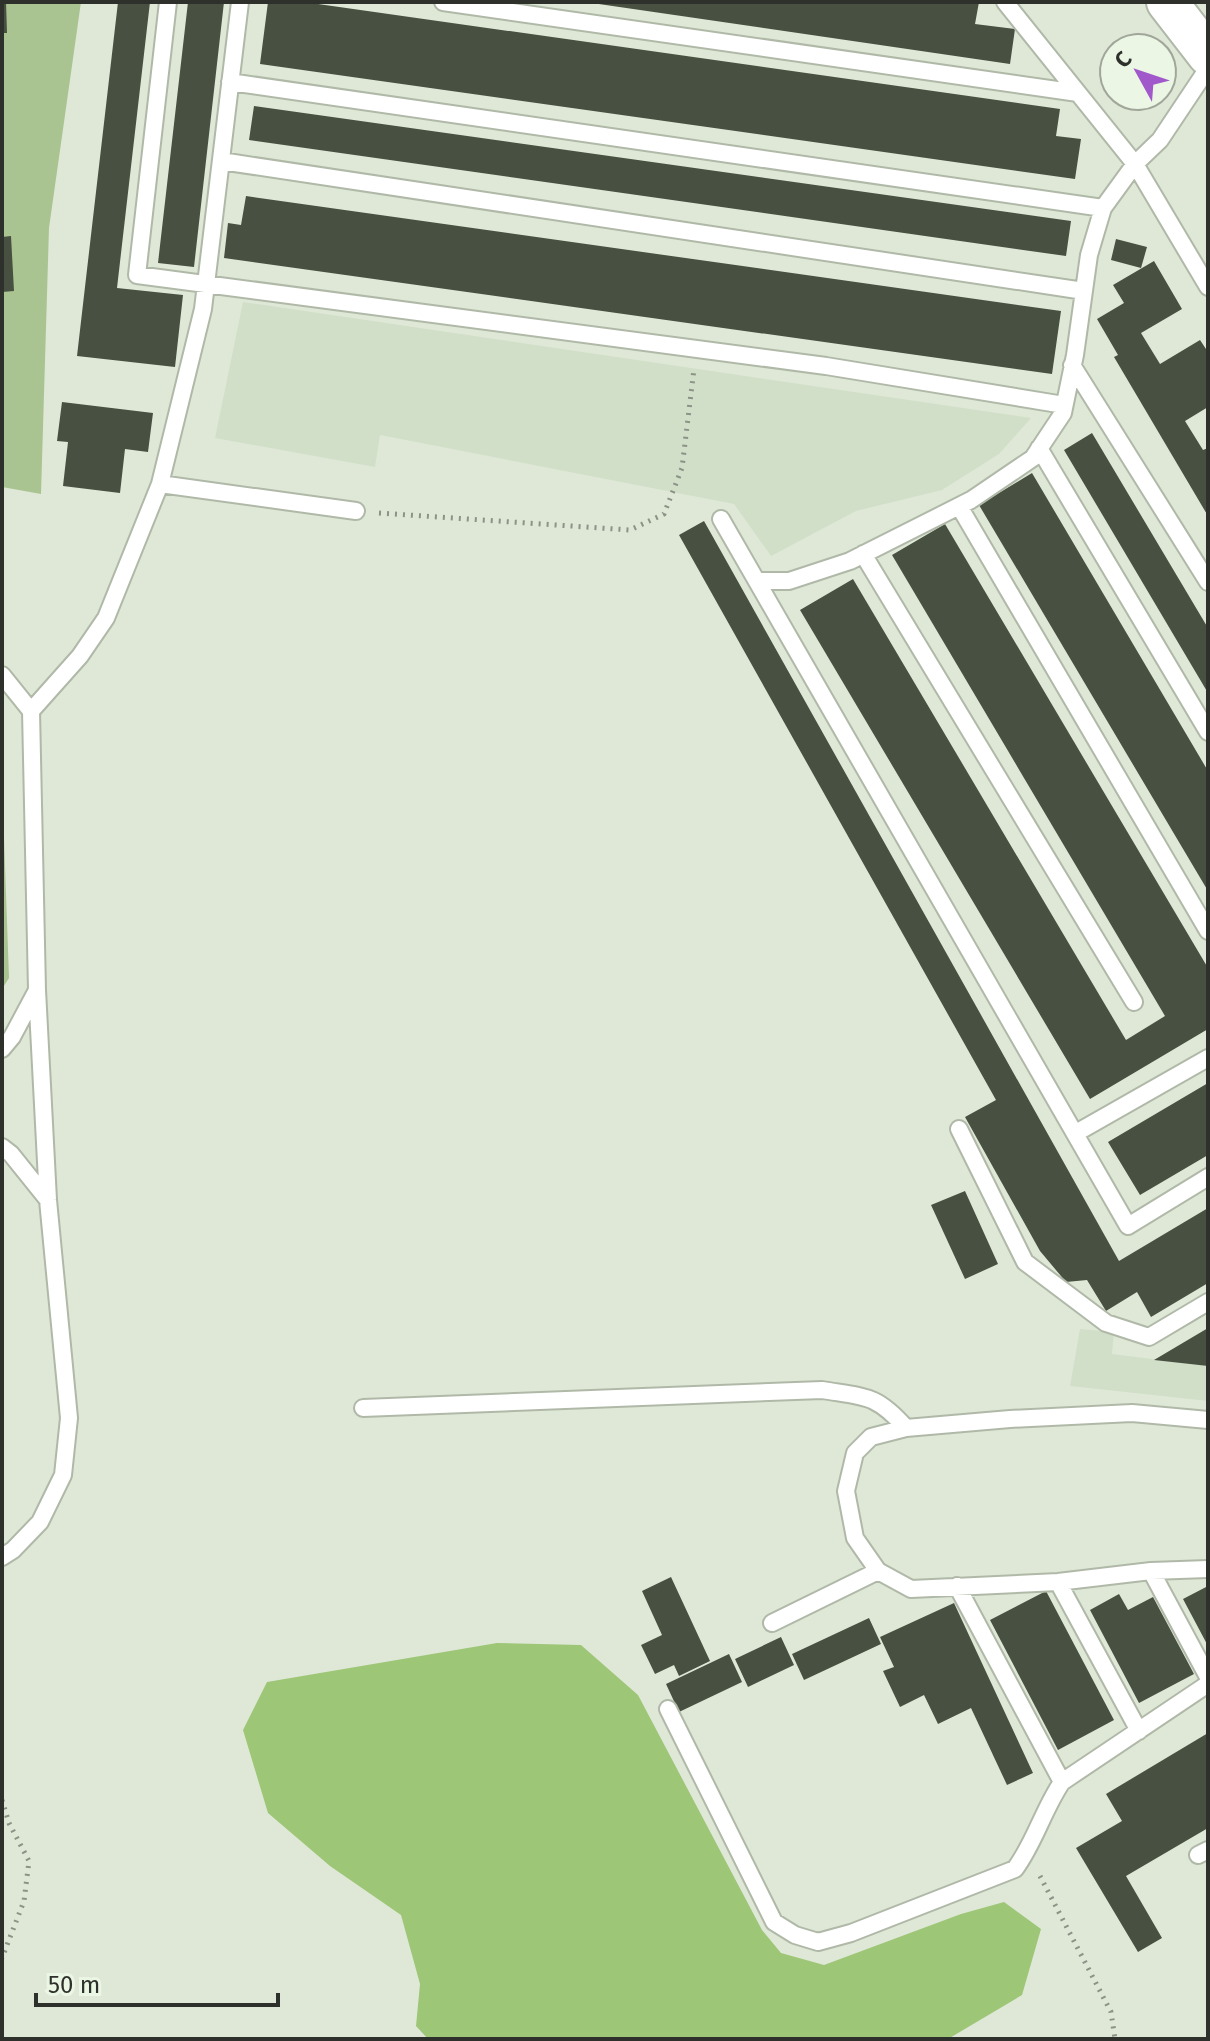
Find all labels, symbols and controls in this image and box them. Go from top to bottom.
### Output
north arrow [1098,32,1178,112]
text: С [1109,46,1138,73]
scale bar [36,1957,278,2007]
text: 50 m [48,1971,100,1999]

